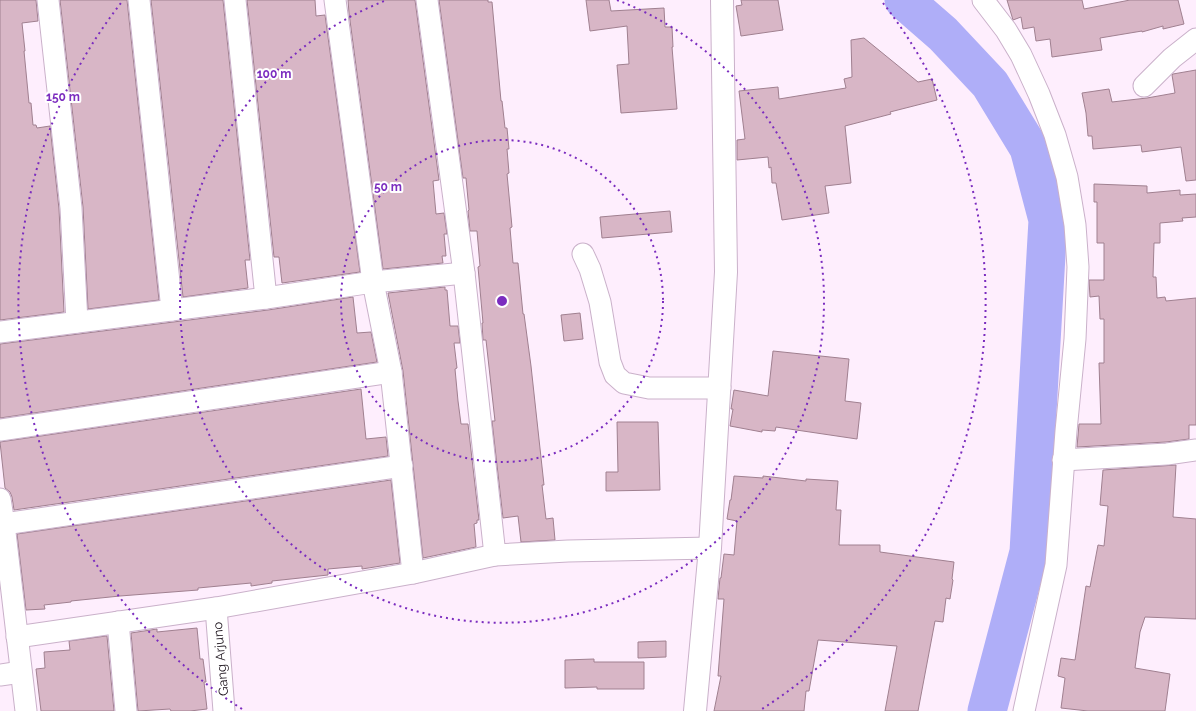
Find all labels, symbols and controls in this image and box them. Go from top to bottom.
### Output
text: 100 m [257,67,291,81]
text: 150 m [46,90,80,104]
text: 50 m [374,180,402,194]
centre of rings [495,294,509,308]
street label: Gang Arjuno [210,621,231,697]

